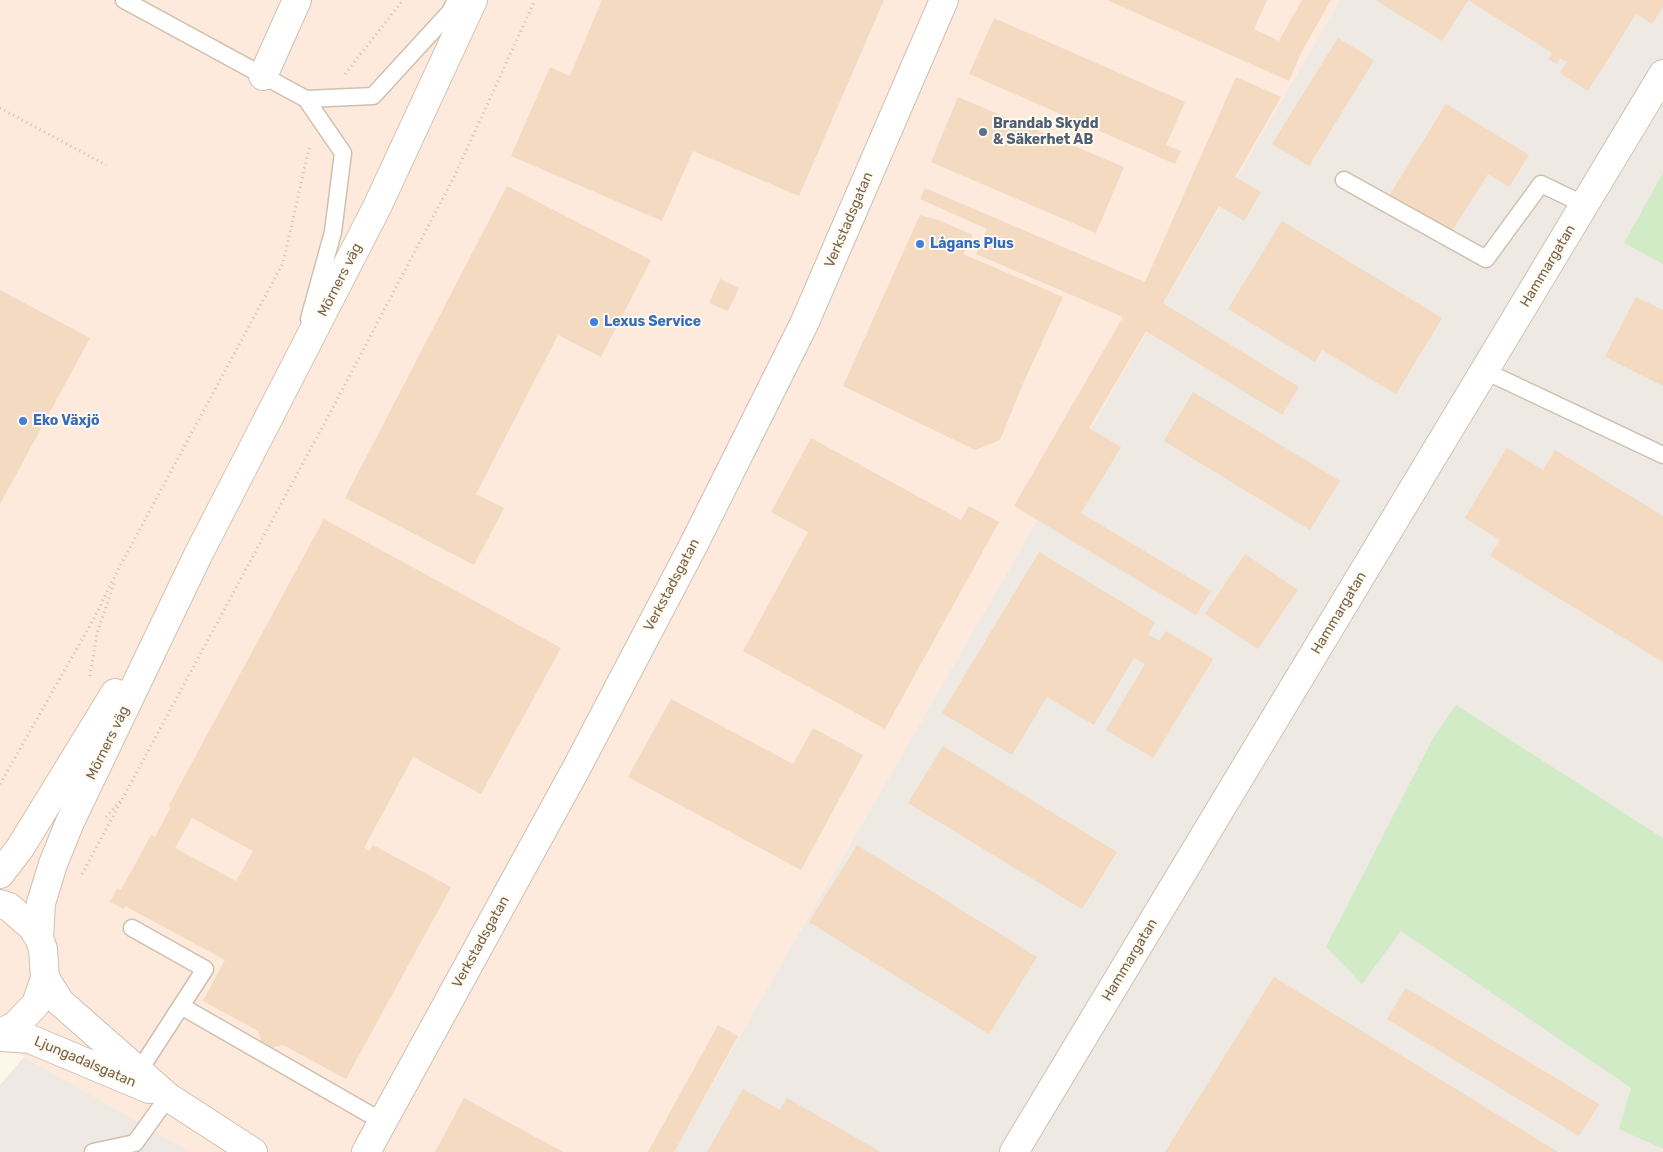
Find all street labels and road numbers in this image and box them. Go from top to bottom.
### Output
street label: Verkstadsgatan [821,170,877,270]
street label: Hammargatan [1517,222,1579,310]
street label: Mörners väg [314,240,366,320]
street label: Verkstadsgatan [641,536,703,634]
street label: Hammargatan [1308,569,1370,657]
street label: Mörners väg [83,703,133,783]
street label: Verkstadsgatan [449,893,513,991]
street label: Hammargatan [1099,916,1161,1004]
street label: Ljungadalsgatan [32,1033,138,1091]

